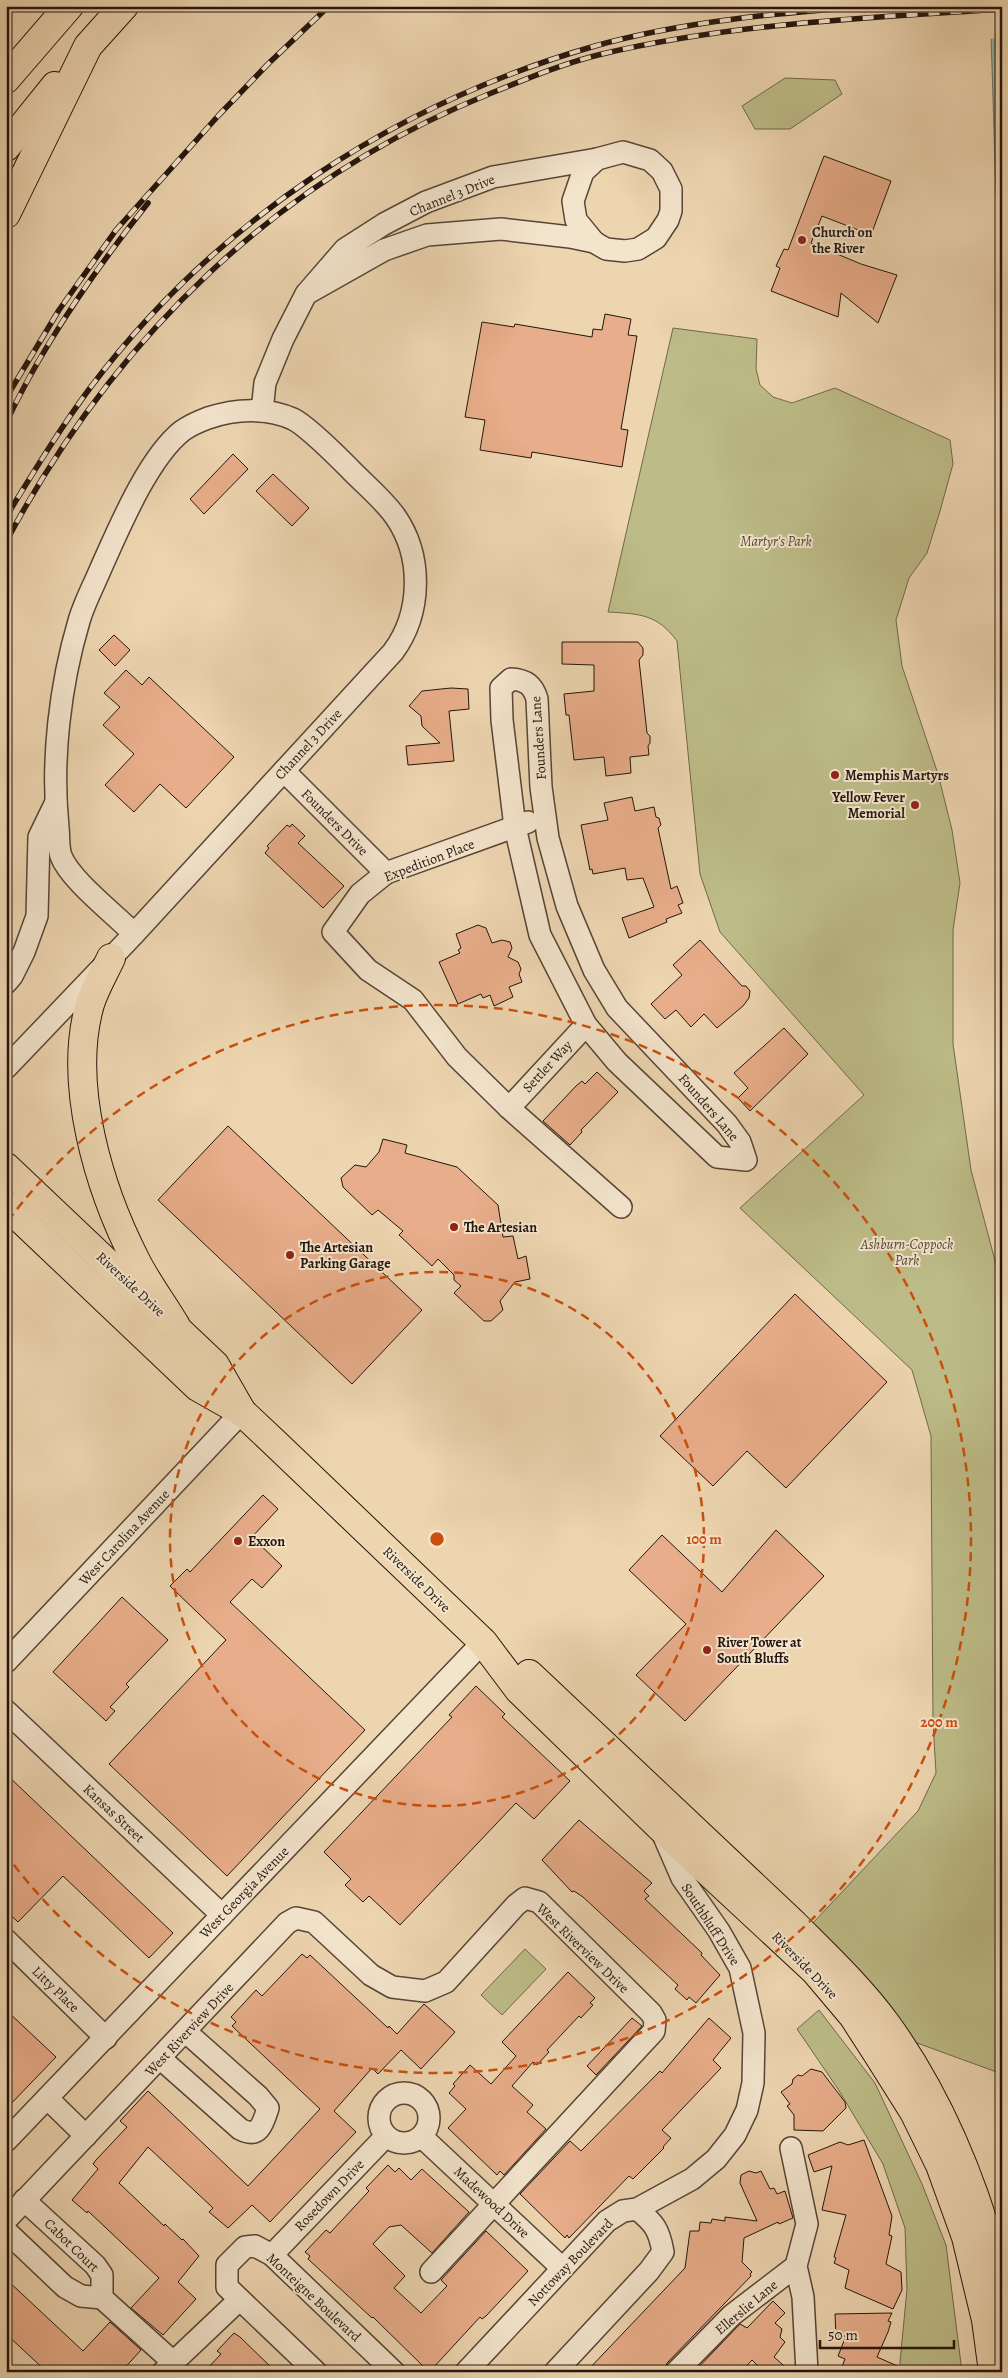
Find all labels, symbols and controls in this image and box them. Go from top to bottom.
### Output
street label: Channel 3 Drive [407,170,498,221]
place label: Church on the River [812,223,873,258]
marker: Church on the River [796,234,808,246]
park label: Martyr's Park [740,532,812,551]
street label: Founders Lane [526,695,551,780]
street label: Channel 3 Drive [271,705,346,784]
place label: Memphis Martyrs [845,766,949,785]
marker: Memphis Martyrs [829,769,841,781]
street label: Founders Drive [297,785,372,860]
place label: Yellow Fever Memorial [831,788,905,823]
marker: Yellow Fever Memorial [909,799,921,811]
street label: Expedition Place [381,834,477,886]
street label: Settler Way [518,1036,577,1097]
street label: Founders Lane [674,1069,743,1145]
place label: The Artesian [464,1218,537,1237]
marker: The Artesian [448,1221,460,1233]
park label: Ashburn-Coppock Park [860,1235,953,1270]
place label: The Artesian Parking Garage [300,1238,391,1273]
street label: Riverside Drive [92,1248,169,1321]
marker: The Artesian Parking Garage [284,1249,296,1261]
street label: West Carolina Avenue [74,1485,174,1590]
text: 100 m [686,1529,722,1549]
centre of rings [428,1530,446,1548]
place label: Exxon [248,1532,285,1551]
marker: Exxon [232,1535,244,1547]
street label: Riverside Drive [379,1542,455,1617]
place label: River Tower at South Bluffs [717,1633,802,1668]
marker: River Tower at South Bluffs [701,1644,713,1656]
text: 200 m [920,1712,958,1732]
street label: Kansas Street [79,1780,149,1847]
street label: West Georgia Avenue [195,1842,293,1943]
street label: Southbluff Drive [677,1879,744,1969]
street label: West Riverview Drive [531,1898,633,1998]
street label: Riverside Drive [767,1927,842,2003]
street label: Litty Place [28,1962,83,2017]
street label: West Riverview Drive [140,1978,238,2081]
street label: Rosedown Drive [290,2155,369,2235]
street label: Madewood Drive [450,2162,534,2243]
street label: Cabot Court [40,2214,104,2277]
street label: Nottoway Boulevard [523,2214,618,2310]
street label: Monteigne Boulevard [262,2249,365,2346]
street label: Ellerslie Lane [711,2276,782,2339]
scale bar [820,2318,954,2350]
text: 50 m [828,2325,858,2345]

